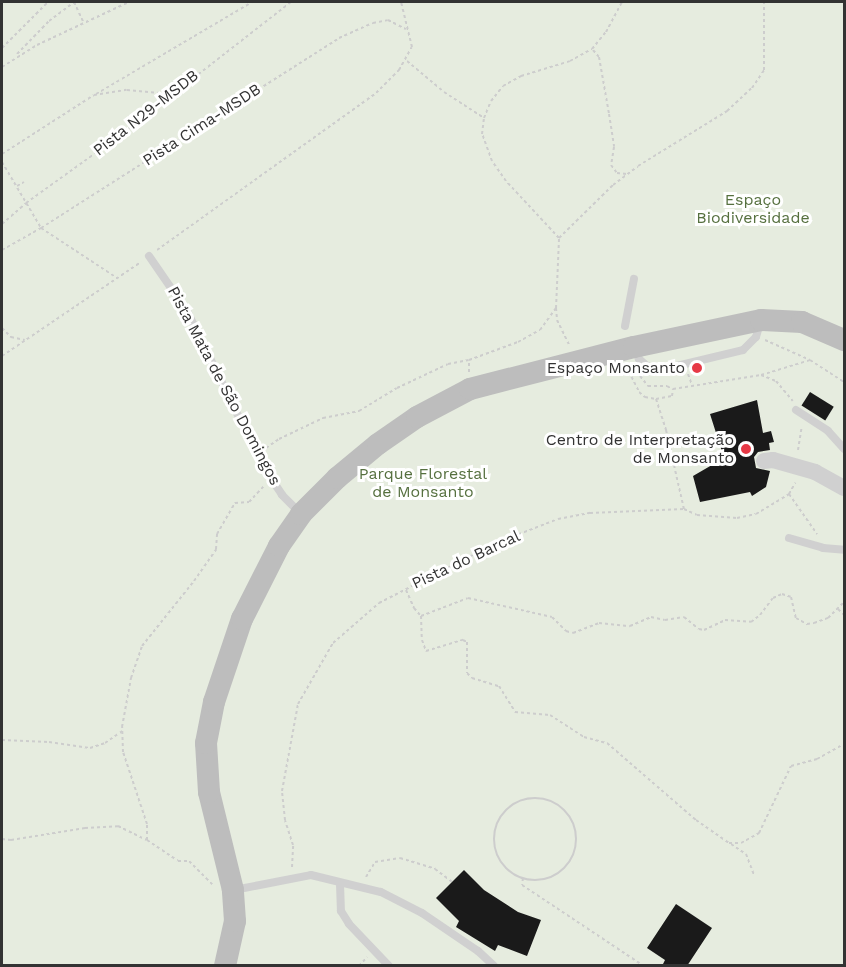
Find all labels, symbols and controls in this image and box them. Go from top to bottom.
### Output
street label: Pista N29-MSDB [89,66,203,160]
street label: Pista Cima-MSDB [139,80,265,170]
park label: Espaço Biodiversidade [696,190,810,228]
street label: Pista Mata de São Domingos [163,283,285,489]
place label: Espaço Monsanto [547,358,685,378]
marker: Espaço Monsanto [690,361,704,375]
place label: Centro de Interpretação de Monsanto [546,430,734,468]
marker: Centro de Interpretação de Monsanto [739,442,753,456]
park label: Parque Florestal de Monsanto [359,464,487,502]
street label: Pista do Barcal [409,526,523,594]

